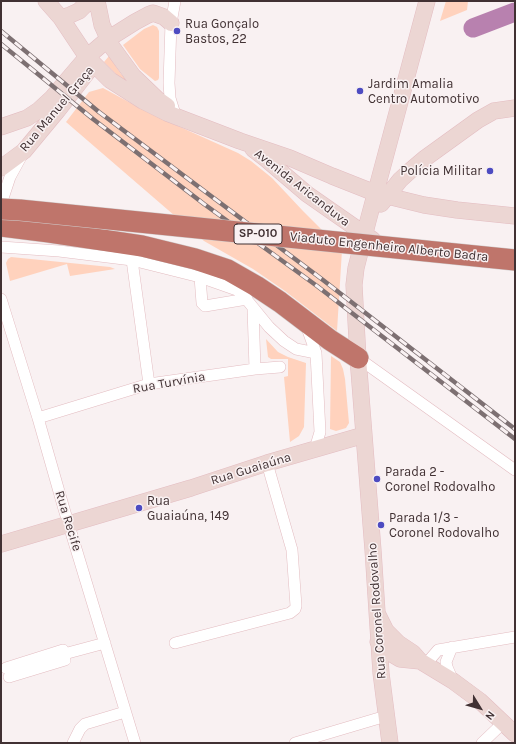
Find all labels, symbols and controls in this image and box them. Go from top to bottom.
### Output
place label: Rua Gonçalo Bastos, 22 [185,16,259,47]
marker: Rua Gonçalo Bastos, 22 [172,26,182,36]
street label: Rua Manuel Graça [16,63,98,155]
place label: Jardim Amalia Centro Automotivo [368,76,479,107]
marker: Jardim Amalia Centro Automotivo [355,86,365,96]
street label: Avenida Aricanduva [251,146,353,230]
place label: Polícia Militar [400,163,482,179]
marker: Polícia Militar [485,166,495,176]
road number: SP-010 [234,224,282,244]
street label: Viaduto Engenheiro Alberto Badra [289,229,489,265]
street label: Rua Turvínia [131,369,207,397]
street label: Rua Guaiaúna [209,449,293,489]
place label: Parada 2 - Coronel Rodovalho [385,464,495,495]
marker: Parada 2 - Coronel Rodovalho [372,474,382,484]
street label: Rua Recife [51,489,85,553]
place label: Rua Guaiaúna, 149 [147,493,229,524]
marker: Rua Guaiaúna, 149 [134,503,144,513]
place label: Parada 1/3 - Coronel Rodovalho [389,510,499,541]
marker: Parada 1/3 - Coronel Rodovalho [376,520,386,530]
street label: Rua Coronel Rodovalho [364,542,390,680]
north arrow [460,688,500,728]
text: N [482,708,498,723]

